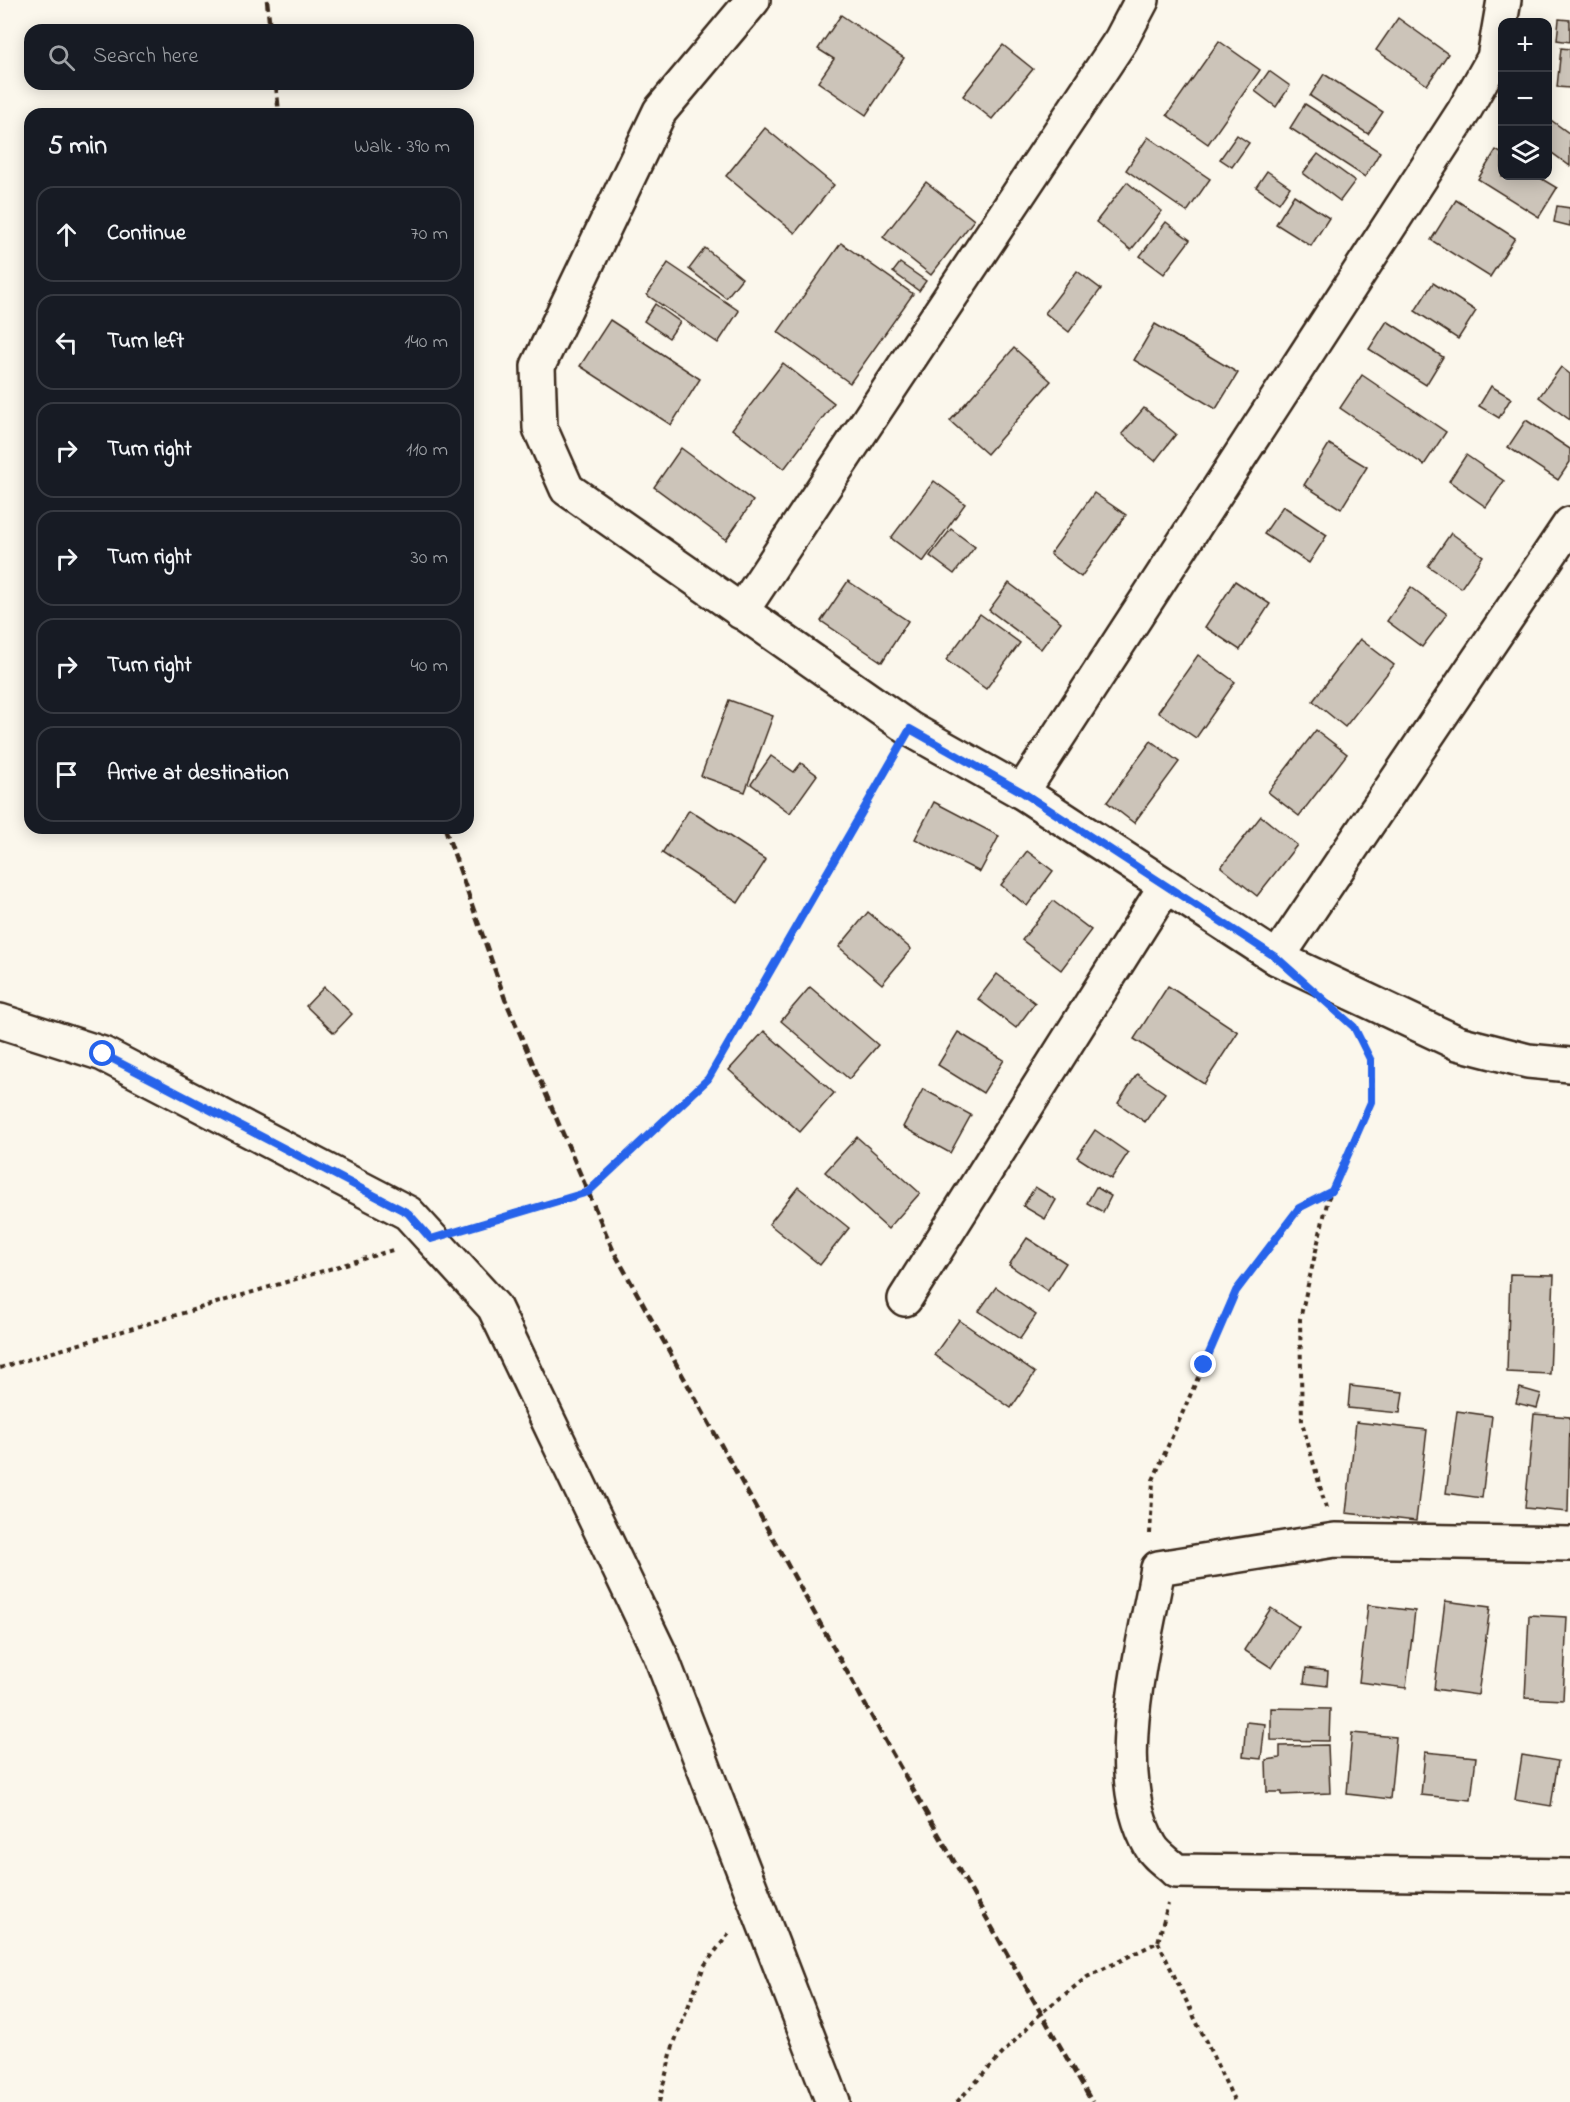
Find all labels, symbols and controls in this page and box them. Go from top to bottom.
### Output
map controls [1498,18,1552,180]
button: + [1498,18,1552,72]
search box [24,24,474,90]
icon: search [45,41,78,74]
text: Search here [93,41,198,73]
button: − [1498,72,1552,126]
button: layers [1498,126,1552,180]
text: 5 min [48,128,107,166]
text: Walk · 390 m [354,133,450,162]
icon: ahead [50,218,83,251]
text: Continue [107,218,186,250]
text: 70 m [411,220,448,249]
icon: left [50,326,83,359]
text: Turn left [107,326,184,358]
text: 140 m [404,328,448,357]
icon: right [50,434,83,467]
text: Turn right [107,434,192,466]
text: 110 m [406,436,448,465]
icon: right [50,542,83,575]
text: Turn right [107,542,192,574]
text: 30 m [411,544,448,573]
icon: right [50,650,83,683]
text: Turn right [107,650,192,682]
text: 40 m [411,652,448,681]
icon: arrive [50,758,83,791]
text: Arrive at destination [107,758,289,790]
route start [89,1040,115,1066]
route end [1190,1351,1216,1377]

